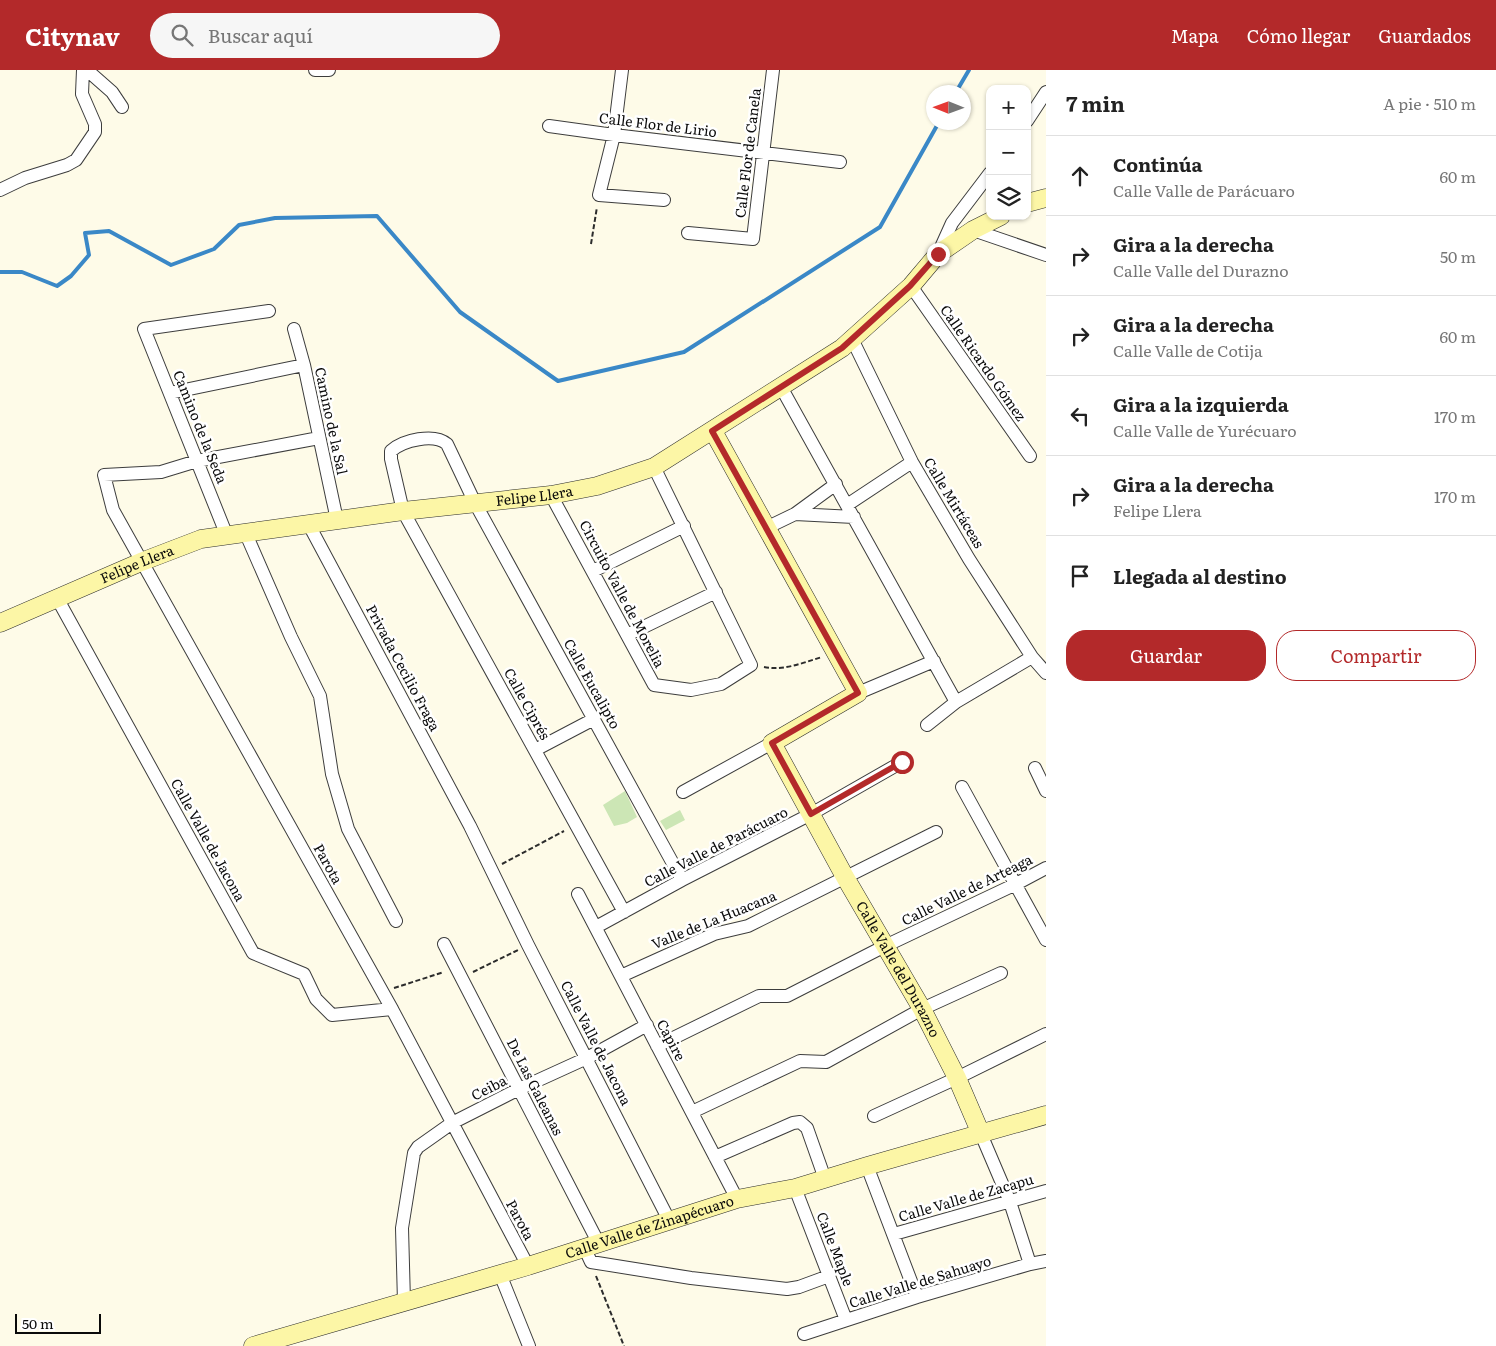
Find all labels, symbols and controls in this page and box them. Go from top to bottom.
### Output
search box [150,13,500,58]
text: Citynav [25,18,120,53]
icon: search [168,21,196,49]
text: Buscar aquí [208,21,313,49]
text: Mapa [1171,22,1219,49]
text: Cómo llegar [1247,22,1350,49]
text: Guardados [1378,22,1471,49]
north arrow [926,85,971,130]
map controls [986,85,1031,220]
button: + [986,85,1031,130]
street label: Calle Flor de Canela [729,86,765,219]
text: 7 min [1066,87,1125,118]
text: A pie · 510 m [1383,91,1476,115]
street label: Calle Flor de Lirio [598,107,718,141]
button: − [986,130,1031,175]
text: Continúa [1113,150,1203,178]
icon: ahead [1066,162,1094,190]
text: 60 m [1439,164,1476,188]
button: layers [986,175,1031,220]
text: Calle Valle de Parácuaro [1113,178,1295,202]
text: Gira a la derecha [1113,230,1274,258]
icon: right [1066,242,1094,270]
route end [927,243,950,266]
text: 50 m [1440,244,1476,268]
text: Calle Valle del Durazno [1113,258,1289,282]
street label: Calle Ricardo Gómez [936,300,1032,425]
text: Gira a la derecha [1113,310,1274,338]
icon: right [1066,322,1094,350]
text: 60 m [1439,324,1476,348]
text: Calle Valle de Cotija [1113,338,1263,362]
street label: Camino de la Sal [311,365,353,477]
street label: Camino de la Seda [169,367,233,487]
text: Gira a la izquierda [1113,390,1289,418]
icon: left [1066,402,1094,430]
text: 170 m [1434,404,1476,428]
text: Calle Valle de Yurécuaro [1113,418,1297,442]
street label: Calle Mirtáceas [920,453,990,552]
text: Gira a la derecha [1113,470,1274,498]
street label: Felipe Llera [495,480,575,510]
icon: right [1066,482,1094,510]
text: 170 m [1434,484,1476,508]
text: Felipe Llera [1113,498,1202,522]
street label: Circuito Valle de Morelia [575,516,671,671]
street label: Felipe Llera [97,539,177,588]
icon: arrive [1066,562,1094,590]
text: Llegada al destino [1113,562,1287,590]
street label: Privada Cecilio Fraga [362,601,446,735]
button: Guardar [1066,630,1266,681]
button: Compartir [1276,630,1476,681]
street label: Calle Eucalipto [560,635,626,732]
street label: Calle Ciprés [500,664,556,743]
route start [891,751,914,774]
street label: Calle Valle de Jacona [167,774,251,905]
street label: Calle Valle de Parácuaro [640,801,791,891]
street label: Parota [310,840,348,888]
street label: Calle Valle de Arteaga [898,848,1036,930]
street label: Valle de La Huacana [648,885,779,953]
street label: Calle Valle del Durazno [852,897,946,1040]
street label: Calle Valle de Jacona [557,977,637,1109]
street label: Capire [653,1015,691,1064]
street label: De Las Galeanas [503,1035,569,1139]
street label: Ceiba [467,1069,510,1105]
street label: Calle Valle de Zacapu [896,1168,1036,1226]
street label: Calle Valle de Zinapécuaro [562,1190,736,1262]
street label: Parota [502,1196,540,1244]
street label: Calle Maple [813,1209,859,1289]
street label: Calle Valle de Sahuayo [846,1250,993,1312]
scale bar [15,1311,101,1334]
text: 50 m [22,1313,54,1333]

